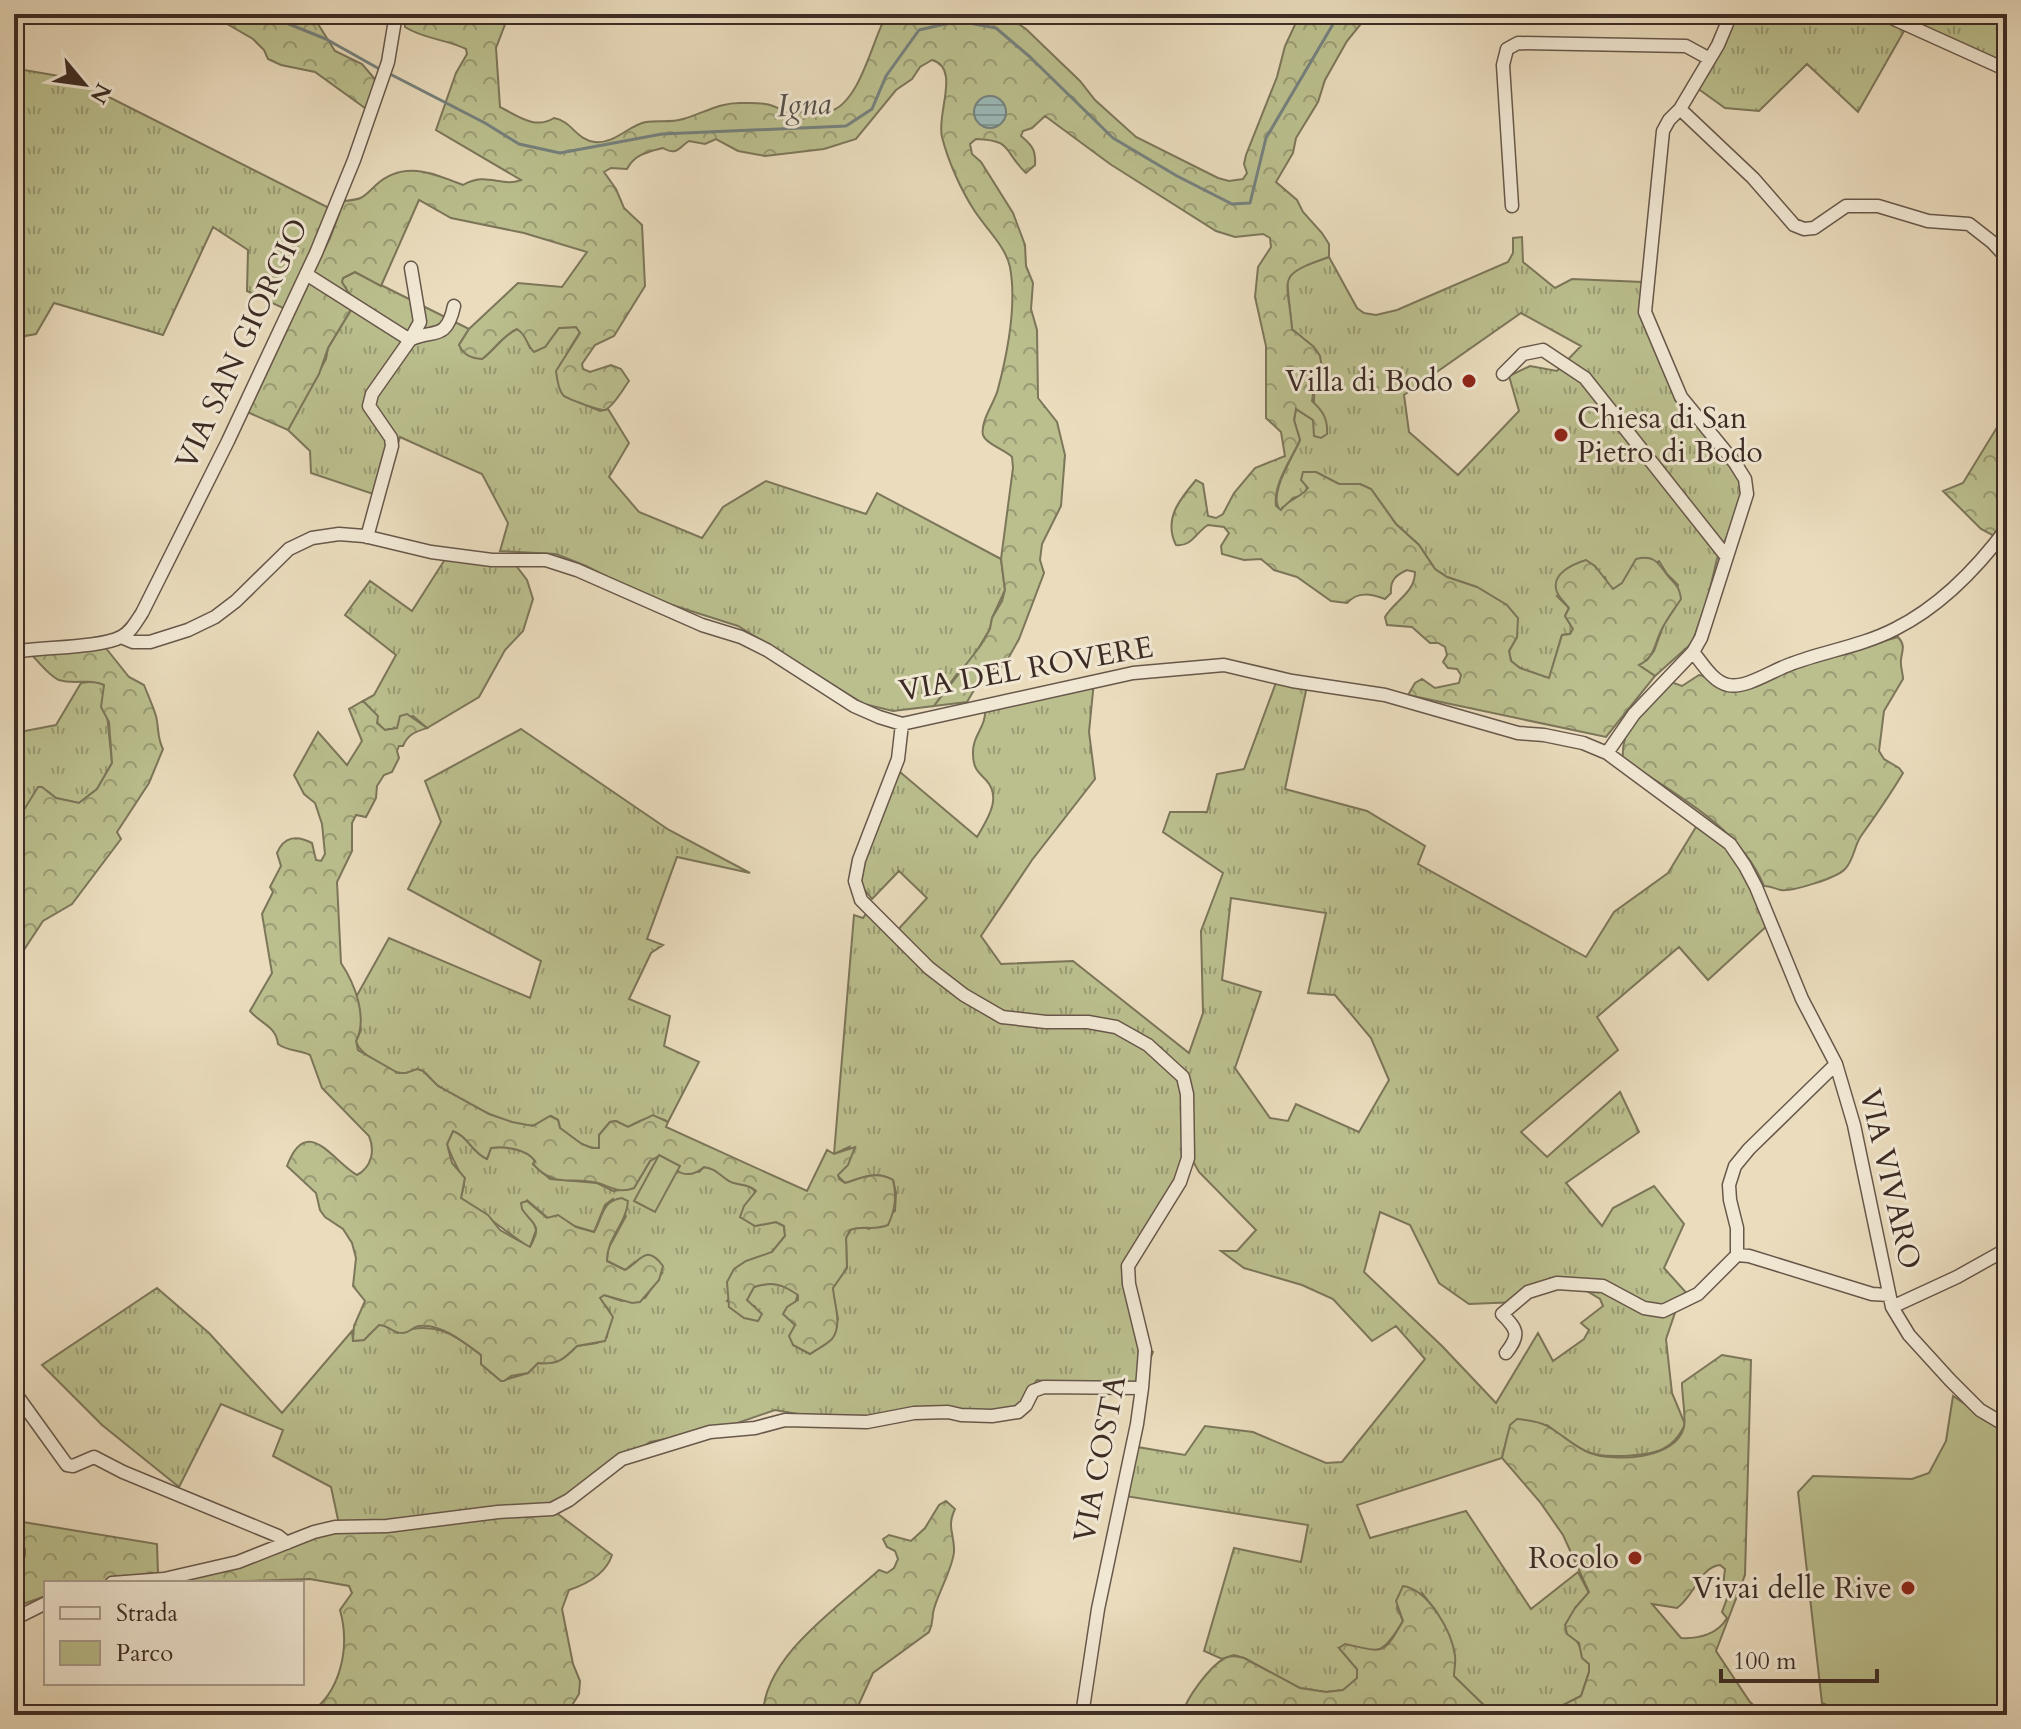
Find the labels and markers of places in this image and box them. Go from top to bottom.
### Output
place label: Villa di Bodo [1285,361,1453,402]
marker: Villa di Bodo [1460,372,1478,390]
place label: Chiesa di San Pietro di Bodo [1577,398,1763,473]
marker: Chiesa di San Pietro di Bodo [1552,426,1570,444]
place label: Rocolo [1528,1538,1619,1579]
marker: Rocolo [1626,1549,1644,1567]
place label: Vivai delle Rive [1692,1568,1892,1609]
marker: Vivai delle Rive [1899,1579,1917,1597]

